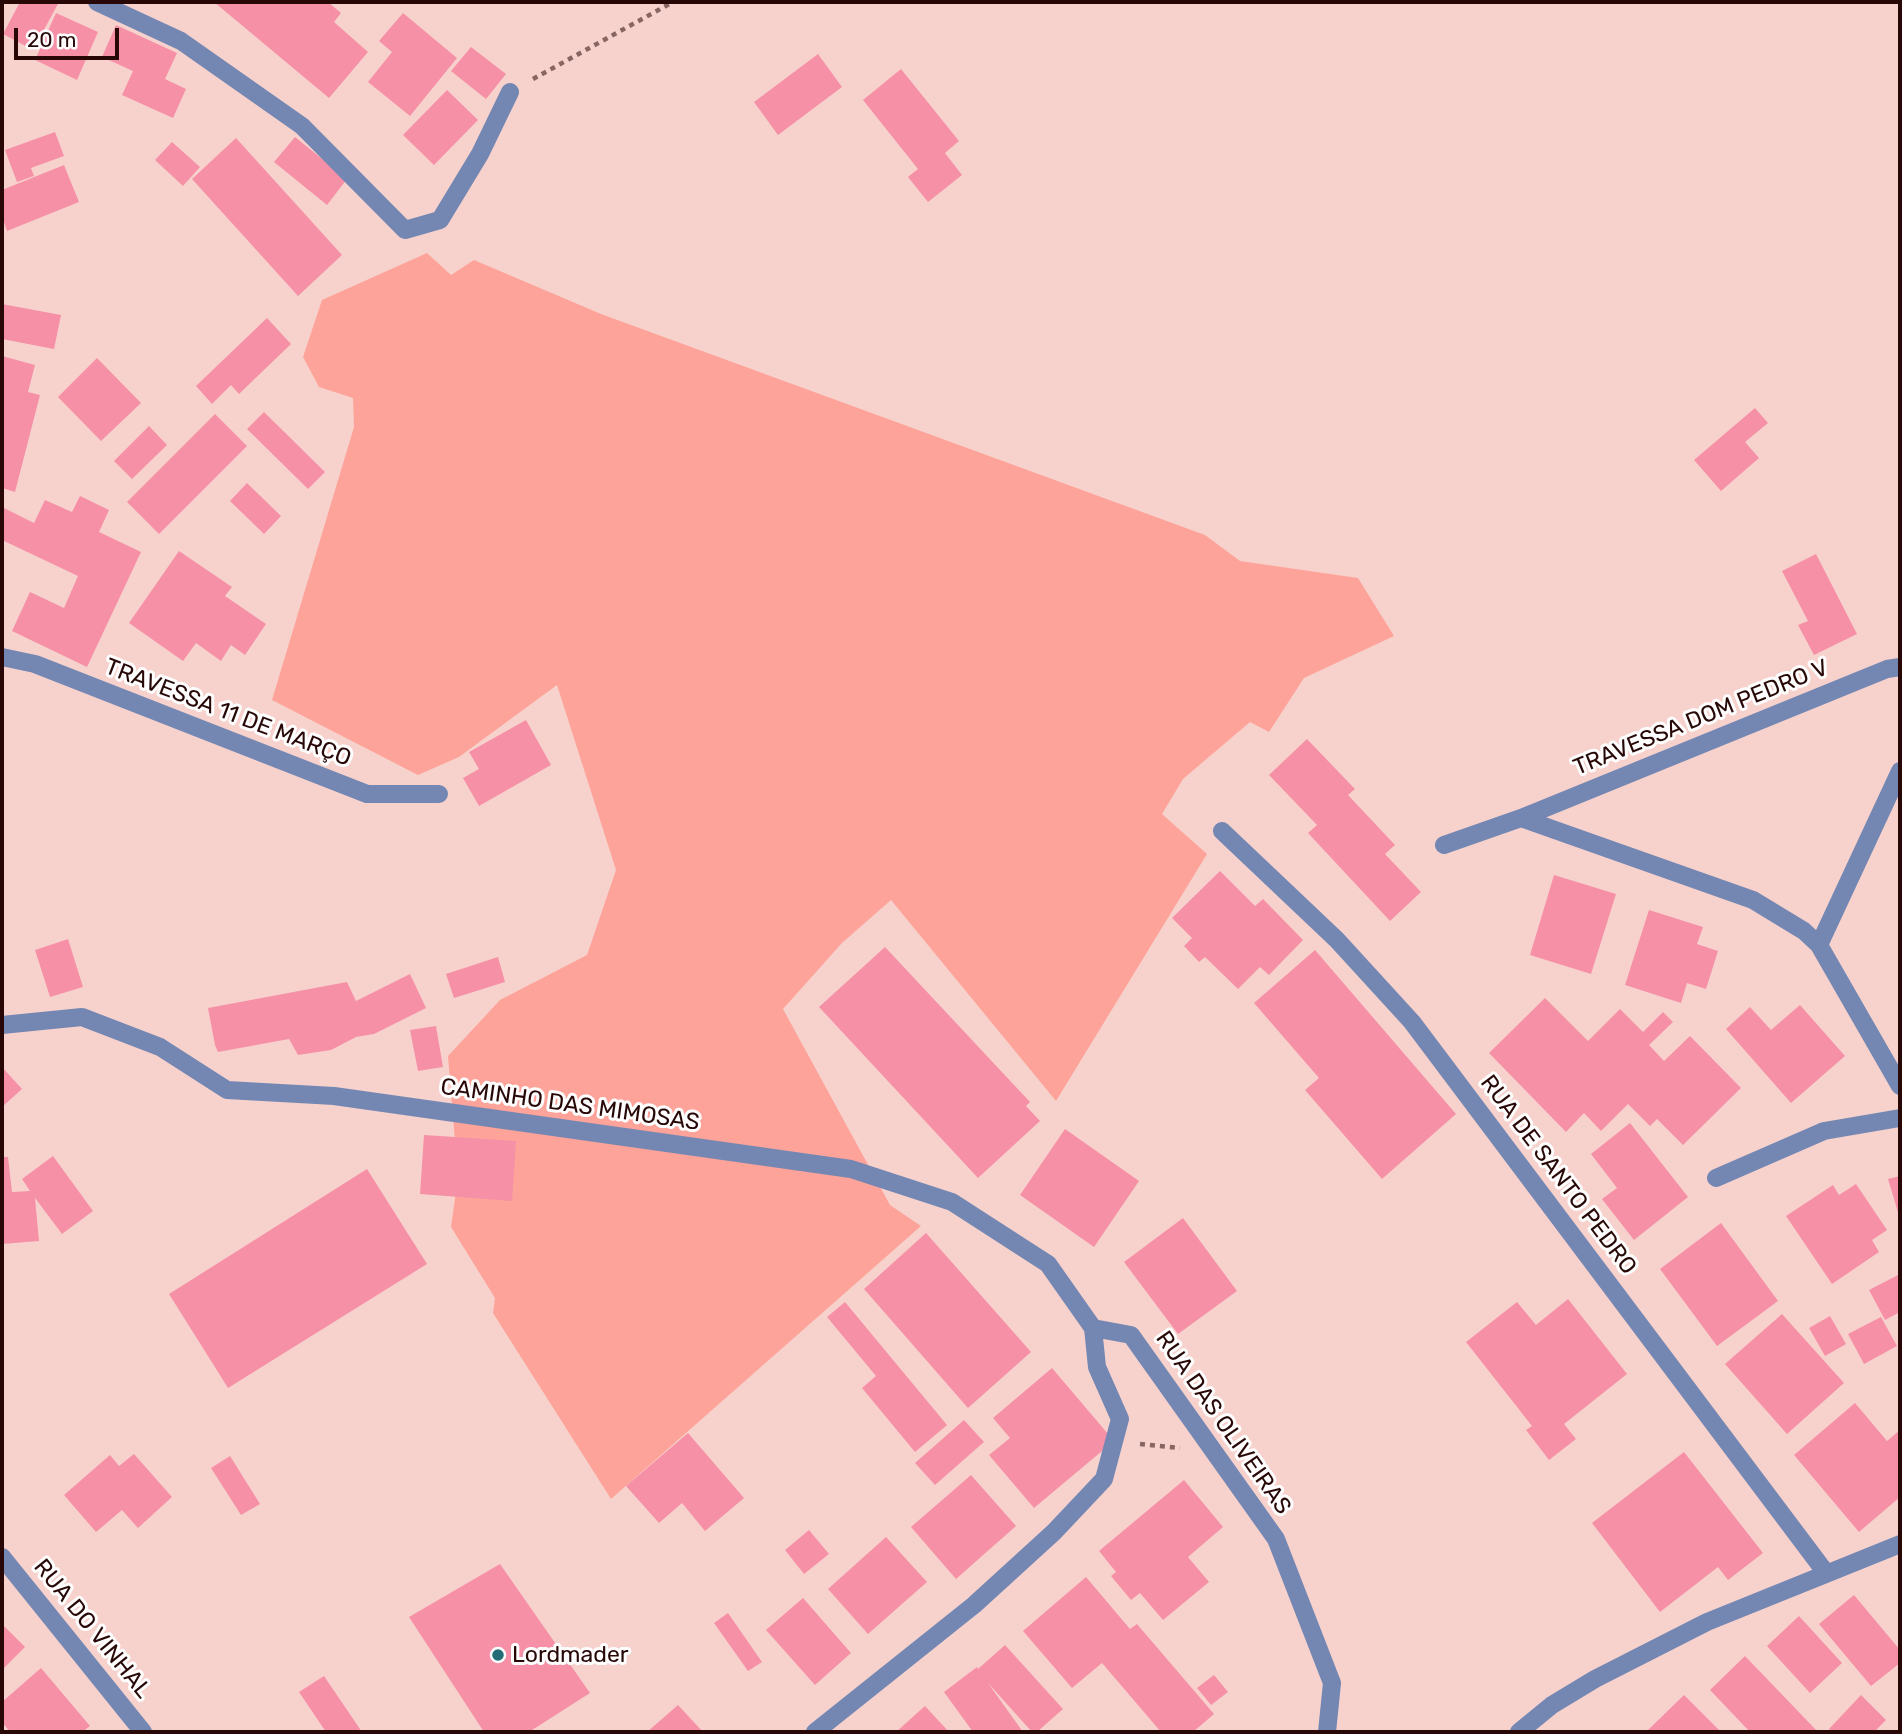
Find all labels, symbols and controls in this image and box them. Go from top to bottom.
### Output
scale bar [18,14,122,58]
text: 20 m [27,27,76,52]
street label: TRAVESSA 11 DE MARÇO [101,653,355,773]
street label: TRAVESSA DOM PEDRO V [1570,654,1832,782]
street label: RUA DE SANTO PEDRO [1474,1070,1642,1280]
street label: CAMINHO DAS MIMOSAS [439,1073,701,1137]
street label: RUA DAS OLIVEIRAS [1149,1326,1297,1520]
street label: RUA DO VINHAL [27,1554,157,1704]
place label: Lordmader [512,1641,629,1669]
marker: Lordmader [490,1647,506,1663]

